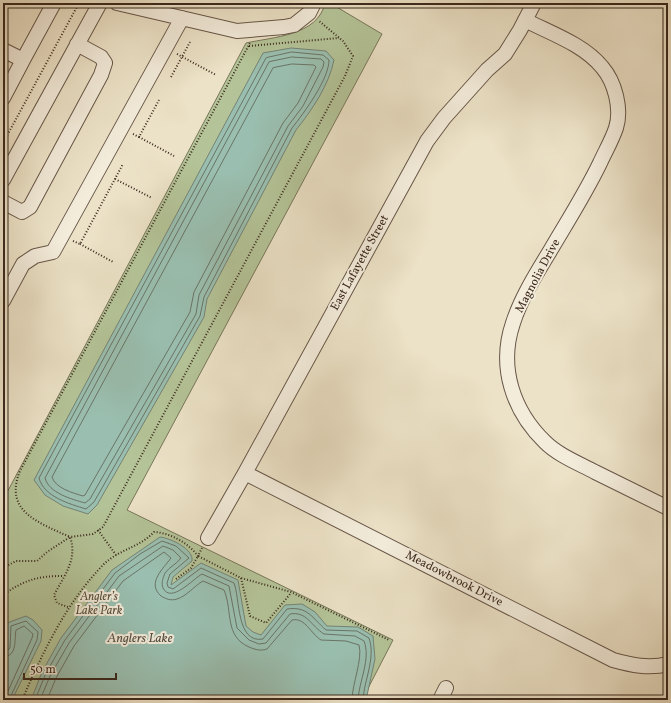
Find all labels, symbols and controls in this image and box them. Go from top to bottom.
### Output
street label: East Lafayette Street [327,212,393,314]
street label: Magnolia Drive [512,236,564,316]
street label: Meadowbrook Drive [403,547,506,611]
park label: Angler’s Lake Park [76,589,123,619]
water label: Anglers Lake [107,630,173,648]
scale bar [24,655,116,681]
text: 50 m [30,662,56,678]

